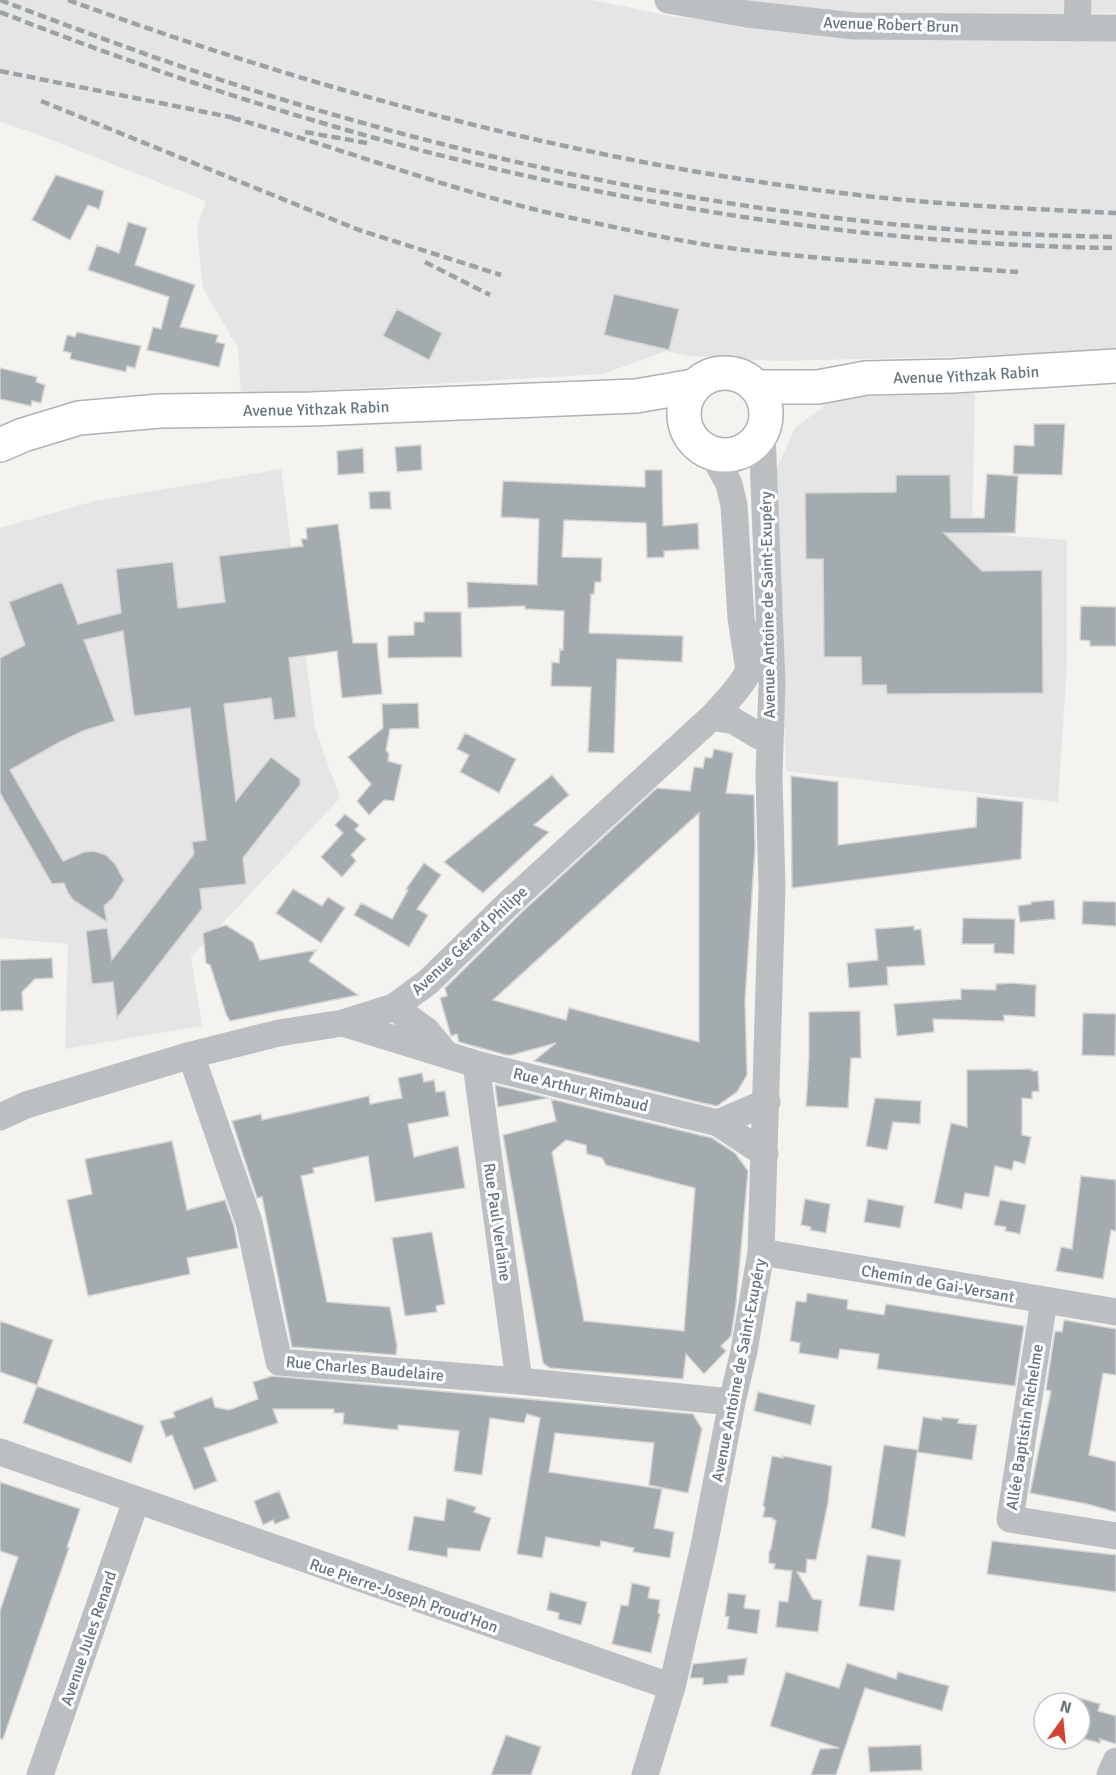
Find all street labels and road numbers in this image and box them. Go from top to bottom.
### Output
street label: Avenue Robert Brun [823,13,959,37]
street label: Avenue Yithzak Rabin [893,362,1040,388]
street label: Avenue Yithzak Rabin [243,397,390,421]
street label: Avenue Antoine de Saint-Exupéry [756,491,780,719]
street label: Avenue Gérard Philipe [408,882,532,1000]
street label: Rue Arthur Rimbaud [511,1064,650,1116]
street label: Rue Paul Verlaine [479,1162,515,1283]
street label: Avenue Antoine de Saint-Exupéry [707,1256,771,1484]
street label: Chemin de Gai-Versant [860,1261,1016,1307]
street label: Allée Baptistin Richelme [1002,1343,1048,1511]
street label: Rue Charles Baudelaire [285,1352,445,1386]
street label: Rue Pierre-Joseph Proud'Hon [307,1554,501,1638]
street label: Avenue Jules Renard [57,1568,121,1708]

